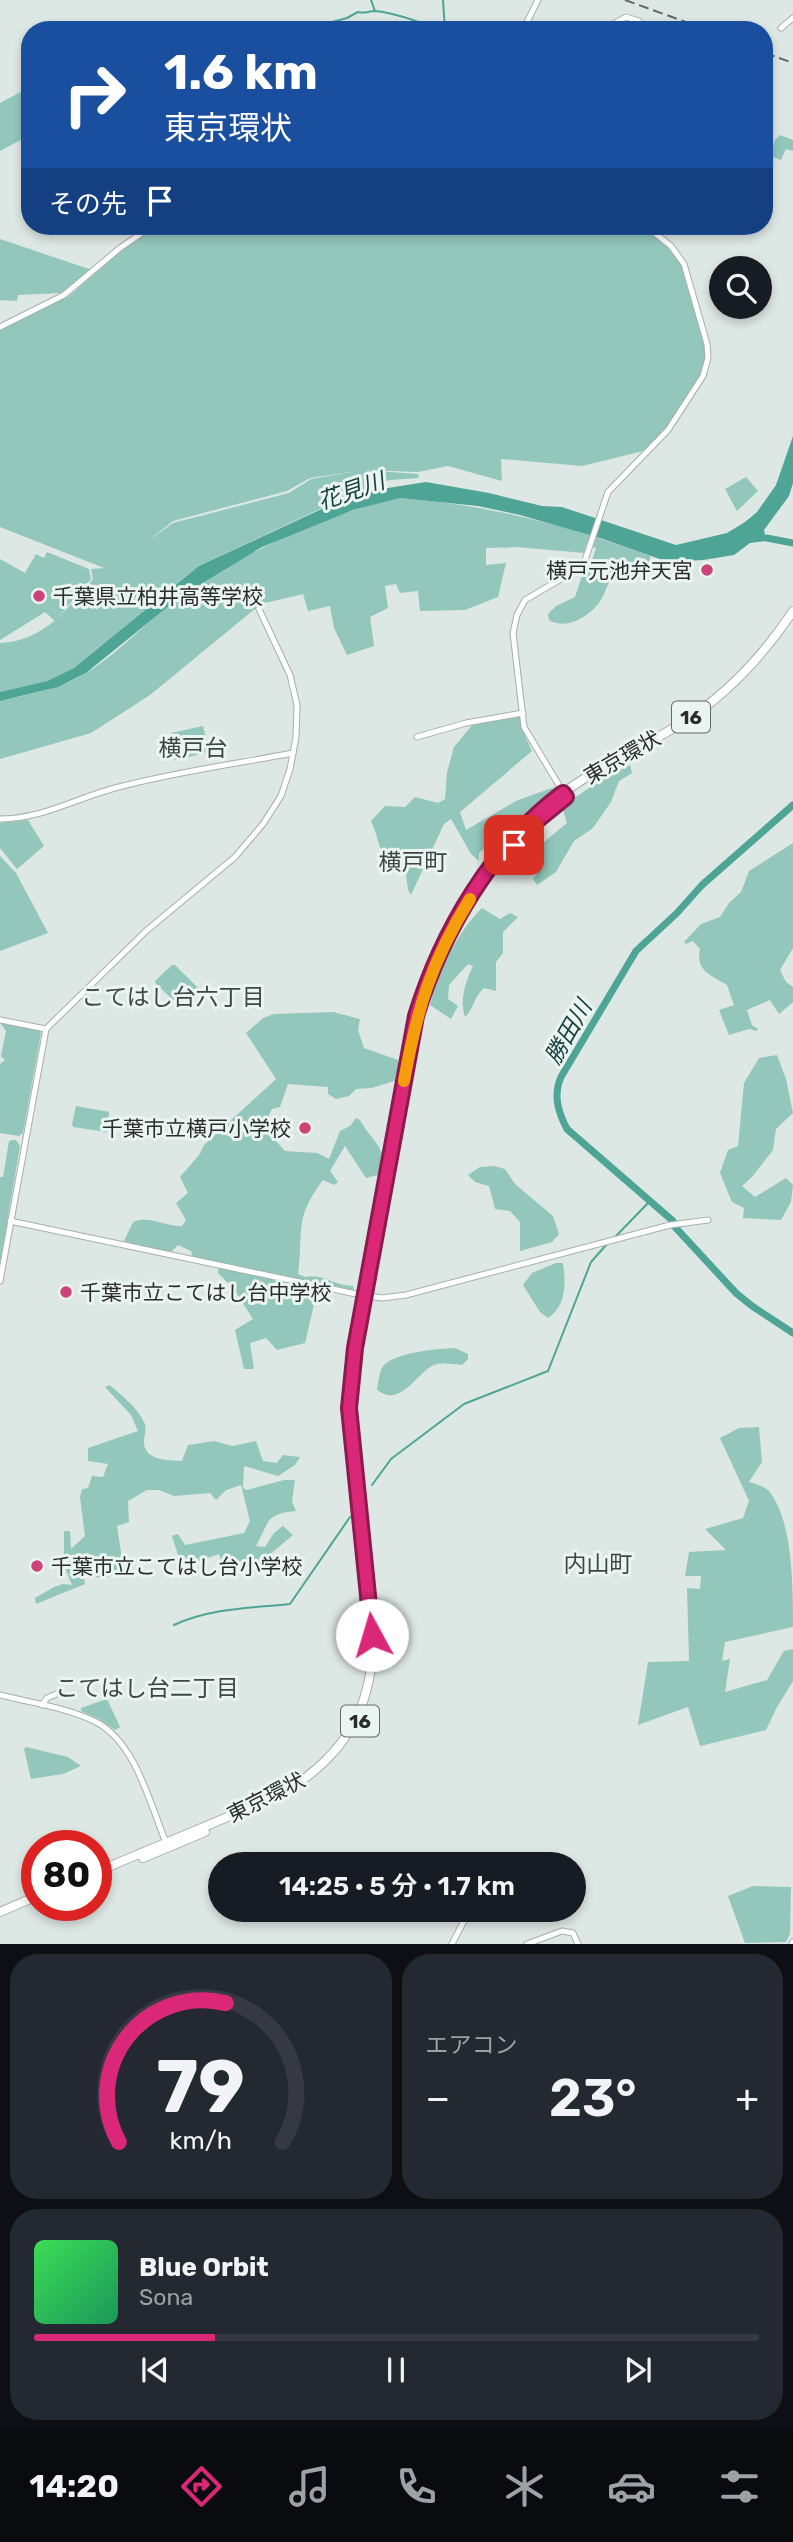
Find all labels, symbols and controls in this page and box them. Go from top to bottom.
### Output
text: 1.6 km [164,43,318,101]
icon: right [49,49,140,140]
text: 東京環状 [164,109,292,147]
icon: arrive [141,182,179,220]
text: その先 [49,189,127,220]
map controls [709,256,772,319]
button: search [709,256,772,319]
water label: 花見川 [314,466,391,515]
place label: 横戸元池弁天宮 [546,558,693,583]
marker: 横戸元池弁天宮 [699,562,715,578]
place label: 千葉県立柏井高等学校 [53,584,263,609]
marker: 千葉県立柏井高等学校 [31,588,47,604]
road number: 16 [672,702,710,732]
street label: 東京環状 [579,725,665,789]
district label: 横戸台 [159,734,228,762]
pin [484,815,544,875]
icon: arrive [495,826,533,864]
district label: 横戸町 [379,848,448,876]
district label: こてはし台六丁目 [81,983,265,1011]
water label: 勝田川 [539,993,599,1069]
place label: 千葉市立横戸小学校 [102,1116,291,1141]
marker: 千葉市立横戸小学校 [297,1120,313,1136]
place label: 千葉市立こてはし台中学校 [80,1280,332,1305]
marker: 千葉市立こてはし台中学校 [58,1284,74,1300]
district label: 内山町 [564,1550,633,1578]
place label: 千葉市立こてはし台小学校 [51,1554,303,1579]
marker: 千葉市立こてはし台小学校 [29,1558,45,1574]
position arrow [335,1598,409,1672]
district label: こてはし台二丁目 [55,1674,239,1702]
road number: 16 [341,1706,379,1736]
street label: 東京環状 [223,1767,309,1827]
speed limit sign: 80 [21,1830,112,1921]
text: 14:25 · 5 分 · 1.7 km [279,1871,515,1902]
text: エアコン [426,2031,518,2059]
text: 79 [157,2045,245,2131]
text: 23° [549,2067,637,2129]
text: − [426,2075,450,2121]
text: + [735,2075,759,2121]
text: km/h [170,2126,232,2155]
text: Blue Orbit [139,2252,269,2283]
text: Sona [139,2283,193,2311]
icon: previous [136,2351,174,2389]
icon: pause [377,2351,415,2389]
icon: next [619,2351,657,2389]
icon: directions [177,2462,226,2511]
icon: music [285,2462,334,2511]
icon: phone [392,2462,441,2511]
icon: climate [500,2462,549,2511]
icon: car [607,2462,656,2511]
icon: filters [715,2462,764,2511]
text: 14:20 [29,2467,119,2505]

